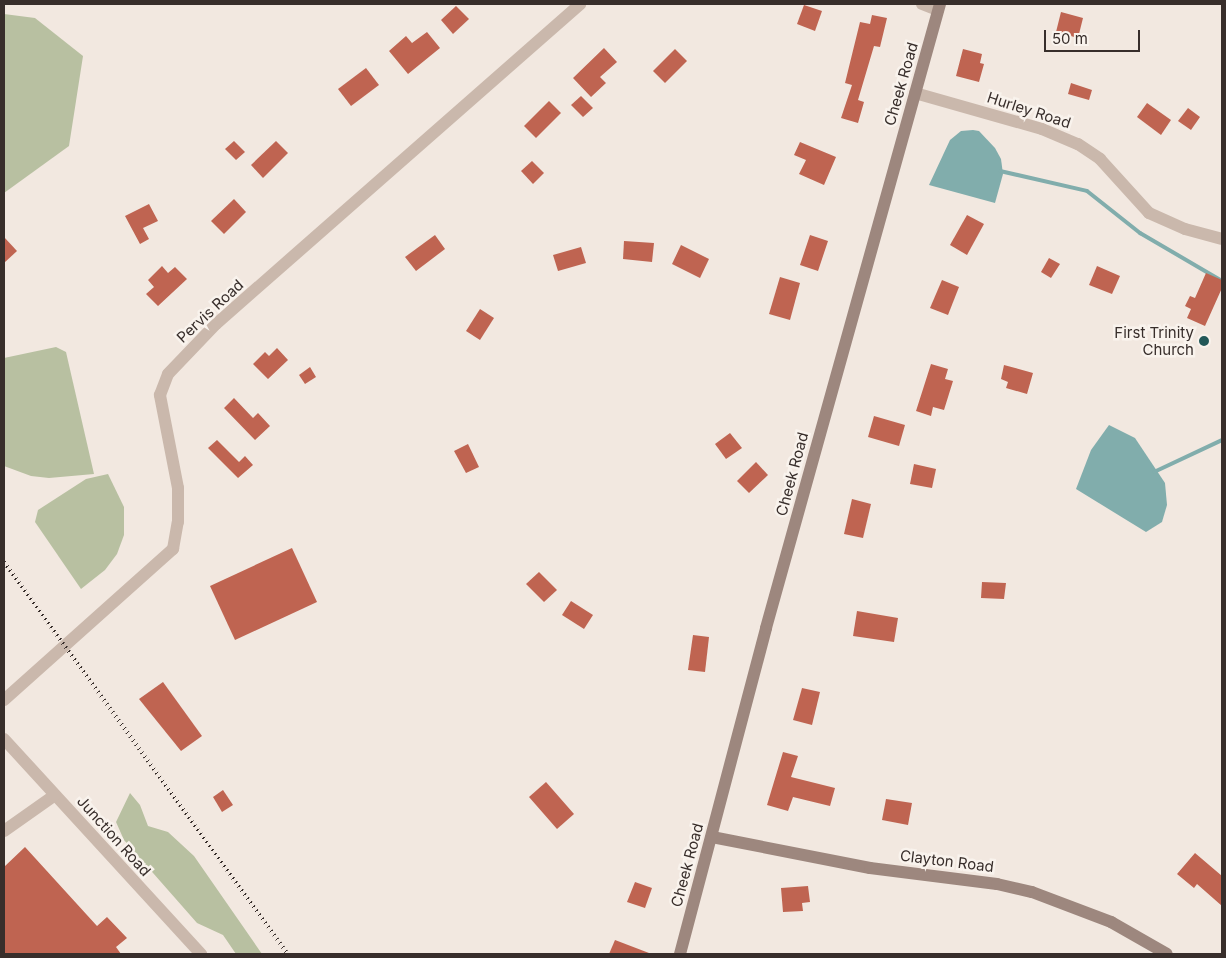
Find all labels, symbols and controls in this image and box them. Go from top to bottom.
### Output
scale bar [1046,20,1142,52]
text: 50 m [1052,29,1088,48]
street label: Cheek Road [881,40,921,128]
street label: Hurley Road [985,88,1073,132]
street label: Pervis Road [173,276,247,346]
place label: First Trinity Church [1114,323,1194,358]
marker: First Trinity Church [1198,335,1210,347]
street label: Cheek Road [772,430,812,518]
street label: Junction Road [73,792,155,880]
street label: Cheek Road [667,821,707,909]
street label: Clayton Road [899,846,995,876]

